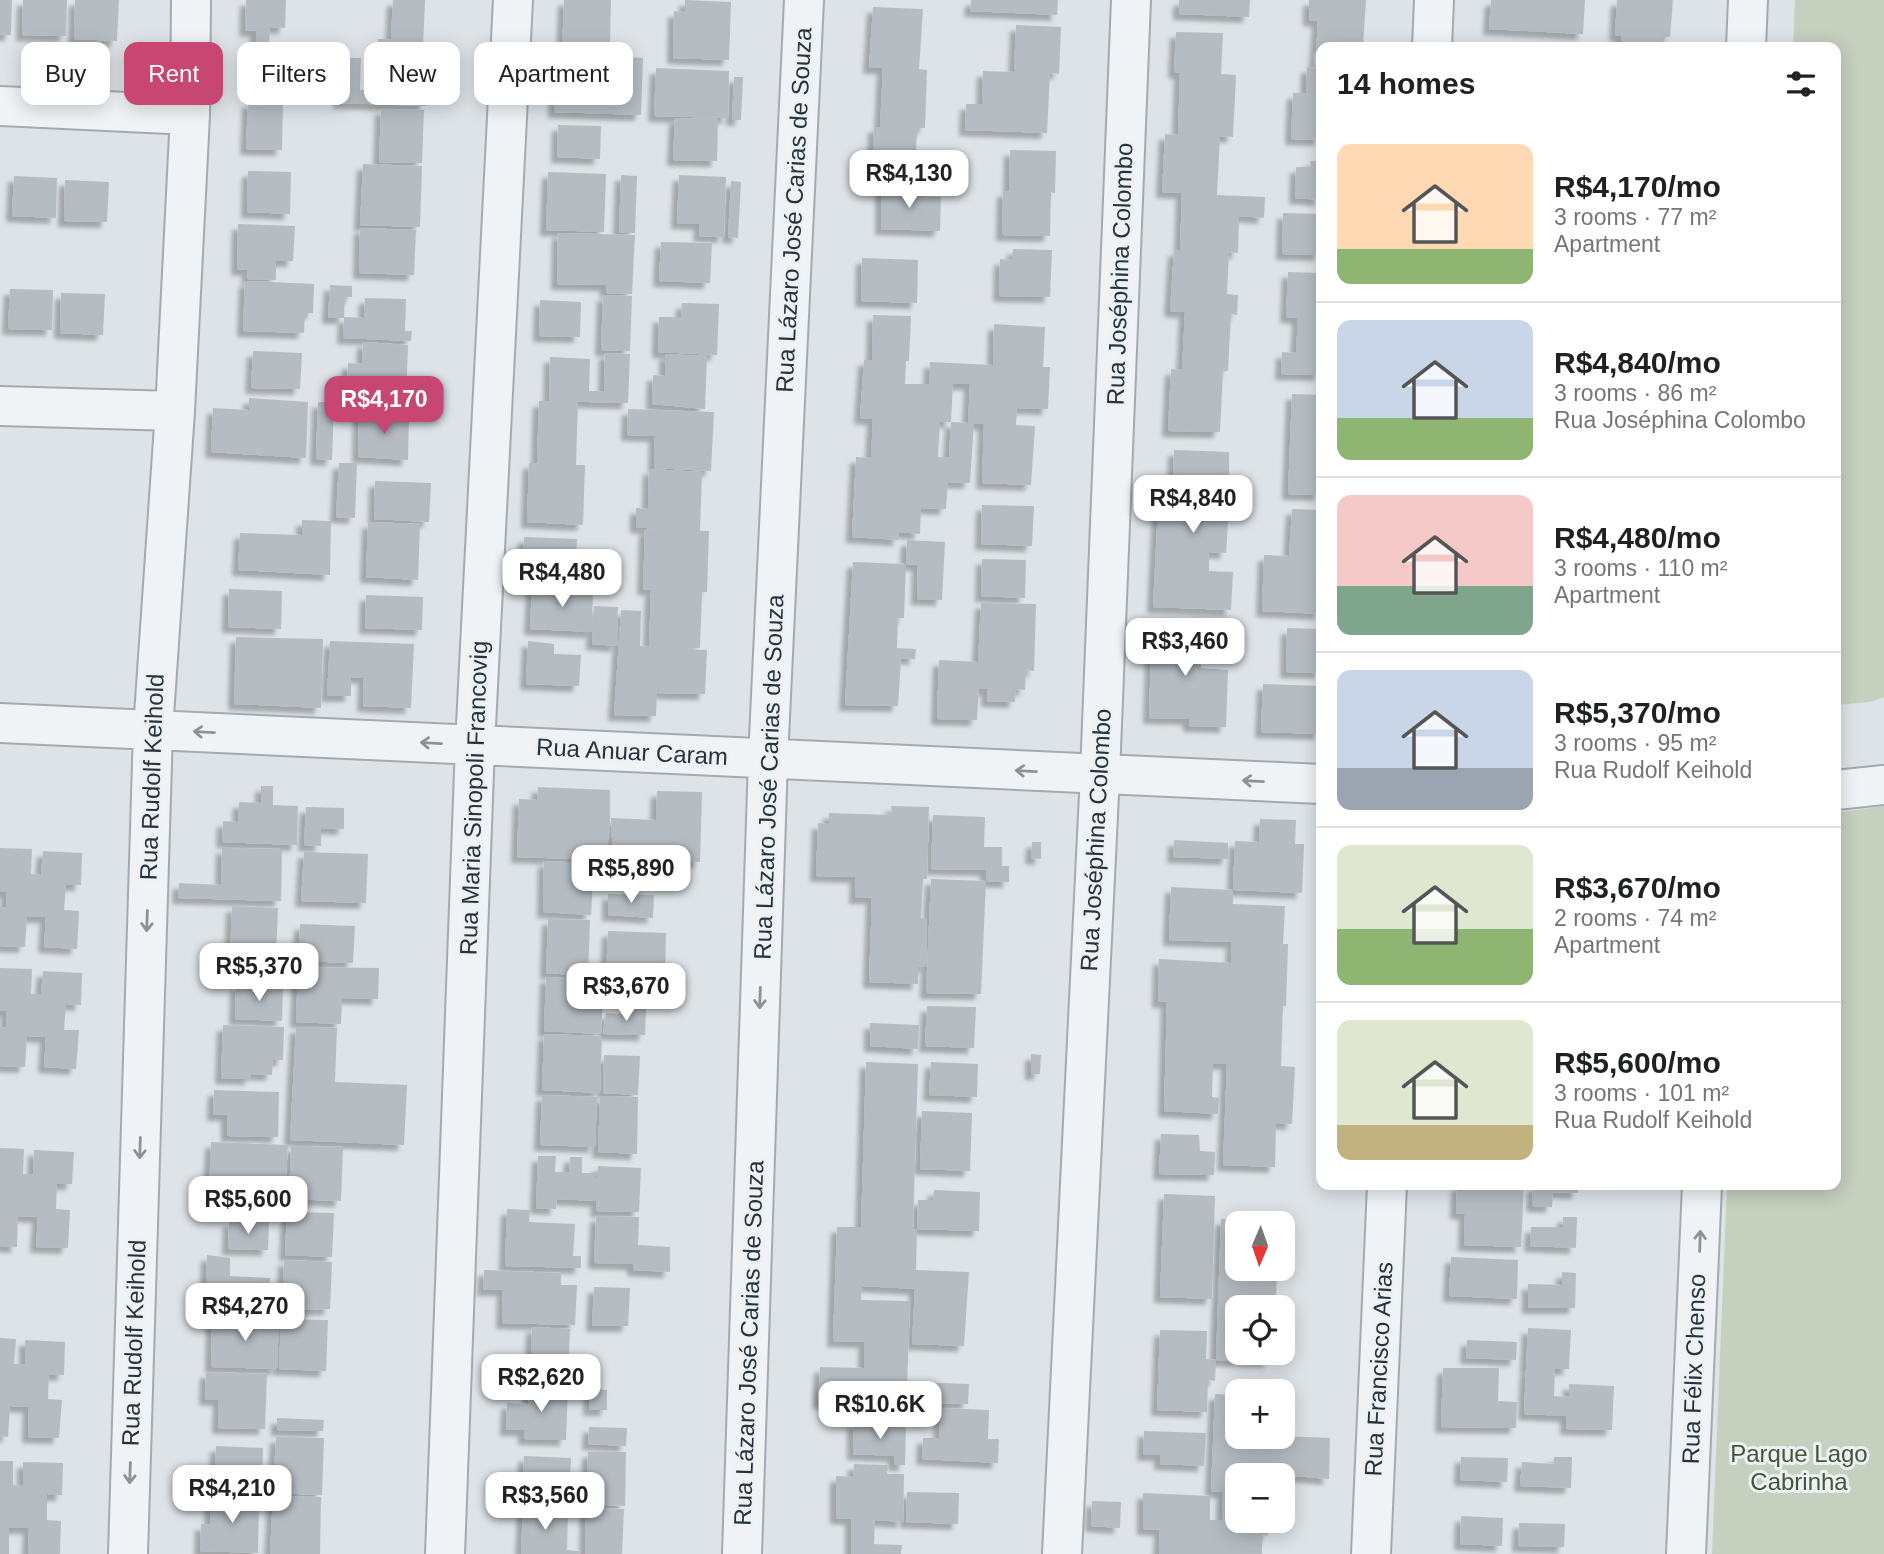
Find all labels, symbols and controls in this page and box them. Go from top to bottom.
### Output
street label: Rua Lázaro José Carias de Souza [770,26,817,393]
chip: Buy [21,42,110,105]
chip: Rent [124,42,223,105]
chip: Filters [237,42,350,105]
chip: New [364,42,460,105]
chip: Apartment [474,42,633,105]
icon: filters [1782,65,1820,103]
text: 14 homes [1337,67,1475,100]
street label: Rua Joséphina Colombo [1101,142,1138,406]
pin: R$4,130 [844,150,974,210]
text: R$4,130 [866,160,952,186]
text: R$4,170/mo [1554,170,1721,203]
icon: home [1393,172,1477,256]
text: 3 rooms · 77 m² [1554,204,1716,230]
text: Apartment [1554,231,1660,257]
text: R$4,840/mo [1554,346,1721,379]
icon: home [1393,348,1477,432]
pin: R$4,170 [319,376,449,436]
text: 3 rooms · 86 m² [1554,380,1716,406]
text: R$4,170 [341,386,427,412]
text: Rua Joséphina Colombo [1554,407,1806,433]
pin: R$4,840 [1128,476,1258,535]
text: R$4,840 [1150,485,1236,511]
text: R$4,480/mo [1554,521,1721,554]
icon: home [1393,523,1477,607]
pin: R$4,480 [497,550,627,609]
text: 3 rooms · 110 m² [1554,555,1727,581]
text: R$4,480 [519,559,605,585]
text: Apartment [1554,582,1660,608]
street label: Rua Lázaro José Carias de Souza [749,593,788,960]
pin: R$3,460 [1120,618,1250,678]
text: R$3,460 [1142,628,1228,654]
street label: Rua Maria Sinopoli Francovig [455,640,492,956]
street label: Rua Rudolf Keihold [134,673,169,881]
text: R$5,370/mo [1554,696,1721,729]
icon: home [1393,698,1477,782]
street label: Rua Joséphina Colombo [1075,708,1116,972]
one-way arrow [193,726,216,739]
text: 3 rooms · 95 m² [1554,730,1716,756]
street label: Rua Anuar Caram [535,733,729,770]
one-way arrow [420,736,443,749]
text: Rua Rudolf Keihold [1554,757,1752,783]
one-way arrow [1015,764,1038,777]
one-way arrow [1242,775,1265,788]
pin: R$5,890 [566,846,696,905]
text: R$5,890 [588,855,674,881]
text: R$3,670/mo [1554,871,1721,904]
icon: home [1393,873,1477,957]
text: 2 rooms · 74 m² [1554,905,1716,931]
one-way arrow [140,909,153,932]
text: Apartment [1554,932,1660,958]
pin: R$5,370 [194,944,324,1003]
text: R$5,370 [216,953,302,979]
pin: R$3,670 [561,964,691,1023]
text: R$3,670 [583,973,669,999]
one-way arrow [754,987,767,1010]
text: R$5,600/mo [1554,1046,1721,1079]
icon: home [1393,1048,1477,1132]
text: 3 rooms · 101 m² [1554,1080,1729,1106]
text: Rua Rudolf Keihold [1554,1107,1752,1133]
one-way arrow [133,1136,146,1159]
street label: Rua Lázaro José Carias de Souza [729,1159,768,1526]
pin: R$5,600 [183,1176,313,1236]
text: R$5,600 [205,1186,291,1212]
north arrow [1225,1211,1295,1281]
map controls [1225,1211,1295,1533]
one-way arrow [1693,1230,1706,1253]
street label: Rua Rudolf Keihold [116,1239,151,1447]
street label: Rua Francisco Arias [1359,1261,1398,1477]
street label: Rua Félix Chenso [1677,1273,1710,1465]
pin: R$4,270 [180,1284,310,1343]
text: R$4,270 [202,1293,288,1319]
button: locate [1225,1295,1295,1365]
pin: R$2,620 [476,1354,606,1414]
text: R$2,620 [498,1364,584,1390]
button: + [1225,1379,1295,1449]
pin: R$10.6K [815,1382,945,1441]
text: R$10.6K [835,1391,925,1417]
park label: Parque Lago Cabrinha [1730,1440,1868,1495]
one-way arrow [123,1462,137,1485]
button: − [1225,1463,1295,1533]
pin: R$4,210 [167,1466,297,1525]
pin: R$3,560 [480,1472,610,1532]
text: R$4,210 [189,1475,275,1501]
text: R$3,560 [502,1482,588,1508]

